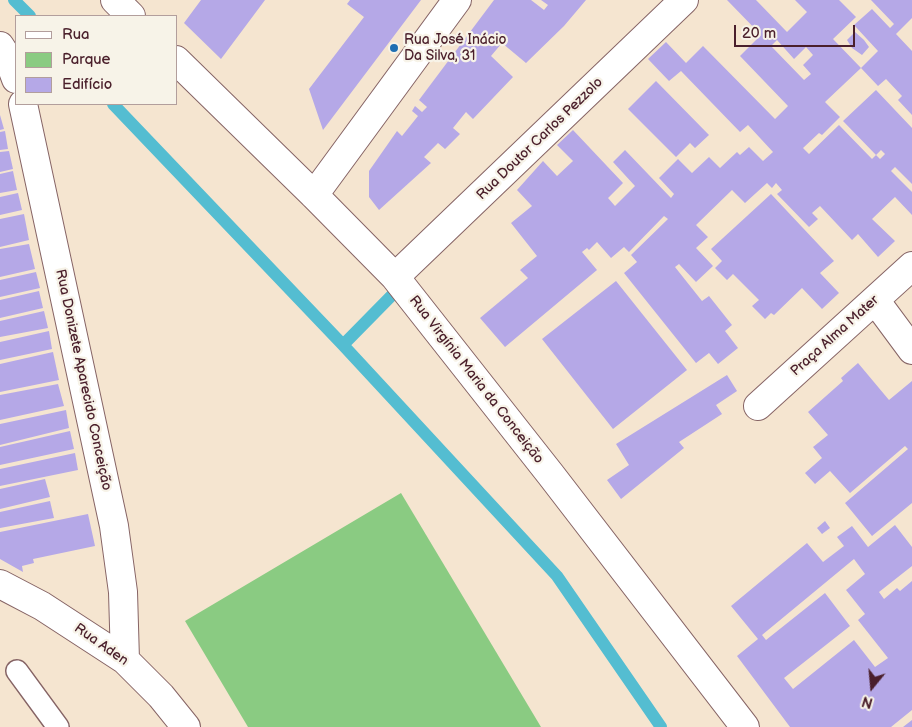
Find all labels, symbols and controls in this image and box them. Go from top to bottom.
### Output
legend [15,15,178,105]
scale bar [737,15,858,47]
text: 20 m [742,24,776,43]
text: Rua [62,25,90,44]
place label: Rua José Inácio Da Silva, 31 [404,32,506,64]
marker: Rua José Inácio Da Silva, 31 [388,42,400,54]
text: Parque [62,50,110,69]
street label: Rua Doutor Carlos Pezzolo [473,74,607,204]
text: Edifício [62,75,112,94]
street label: Rua Donizete Aparecido Conceição [51,268,115,492]
street label: Praça Alma Mater [787,292,883,380]
street label: Rua Virgínia Maria da Conceição [405,293,547,467]
street label: Rua Aden [71,620,131,670]
north arrow [847,662,897,712]
text: N [860,692,875,711]

